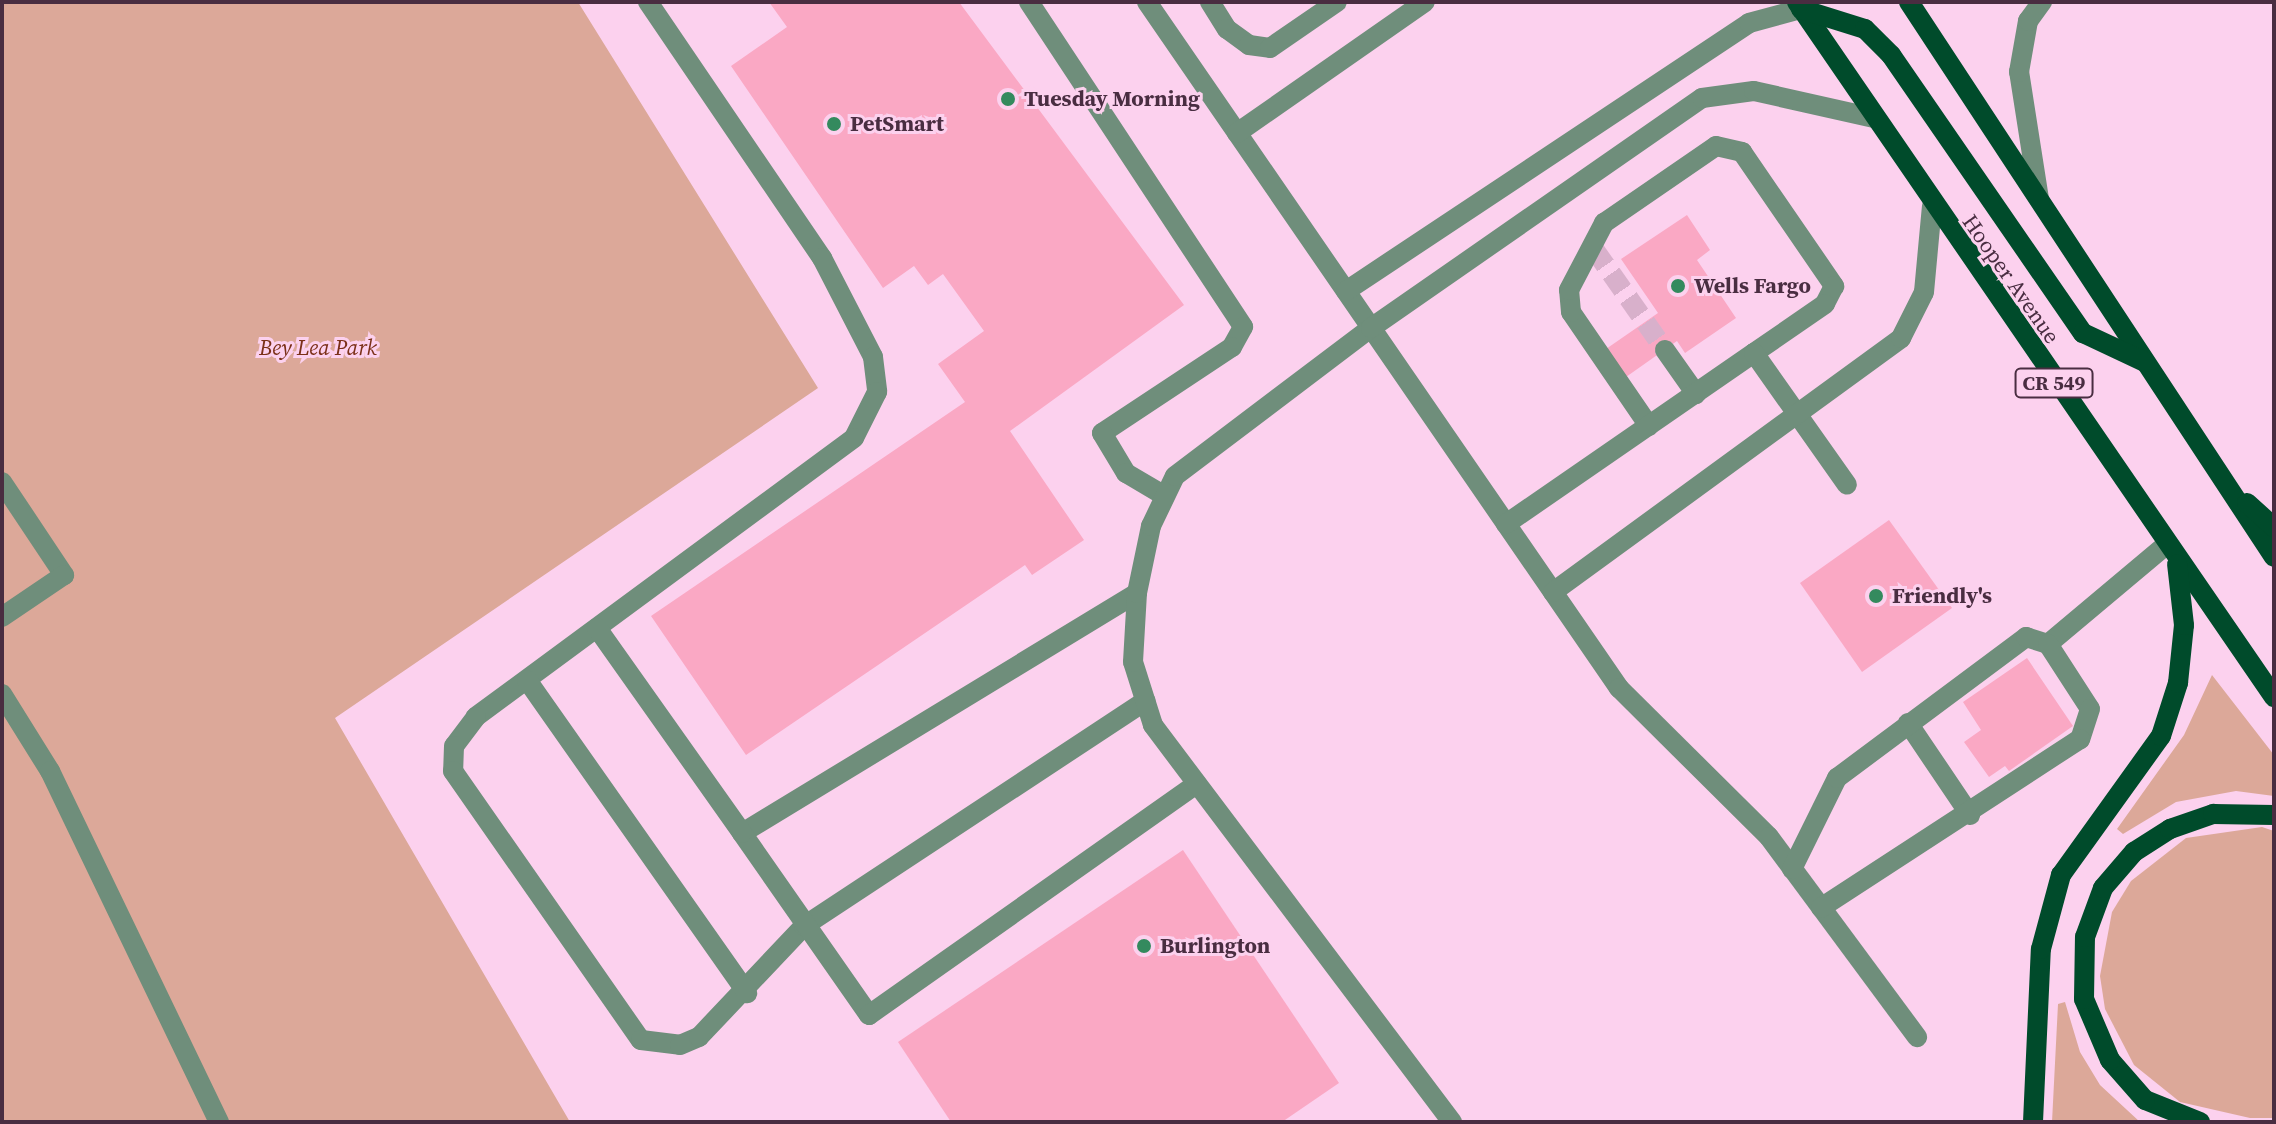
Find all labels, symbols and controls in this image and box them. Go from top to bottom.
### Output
place label: Tuesday Morning [1024,86,1200,112]
marker: Tuesday Morning [999,90,1017,108]
place label: PetSmart [850,111,944,137]
marker: PetSmart [825,115,843,133]
street label: Hooper Avenue [1957,209,2065,349]
place label: Wells Fargo [1694,273,1811,299]
marker: Wells Fargo [1669,277,1687,295]
park label: Bey Lea Park [259,335,377,361]
road number: CR 549 [2014,367,2094,399]
place label: Friendly's [1892,583,1992,609]
marker: Friendly's [1867,587,1885,605]
place label: Burlington [1160,933,1270,959]
marker: Burlington [1135,937,1153,955]

